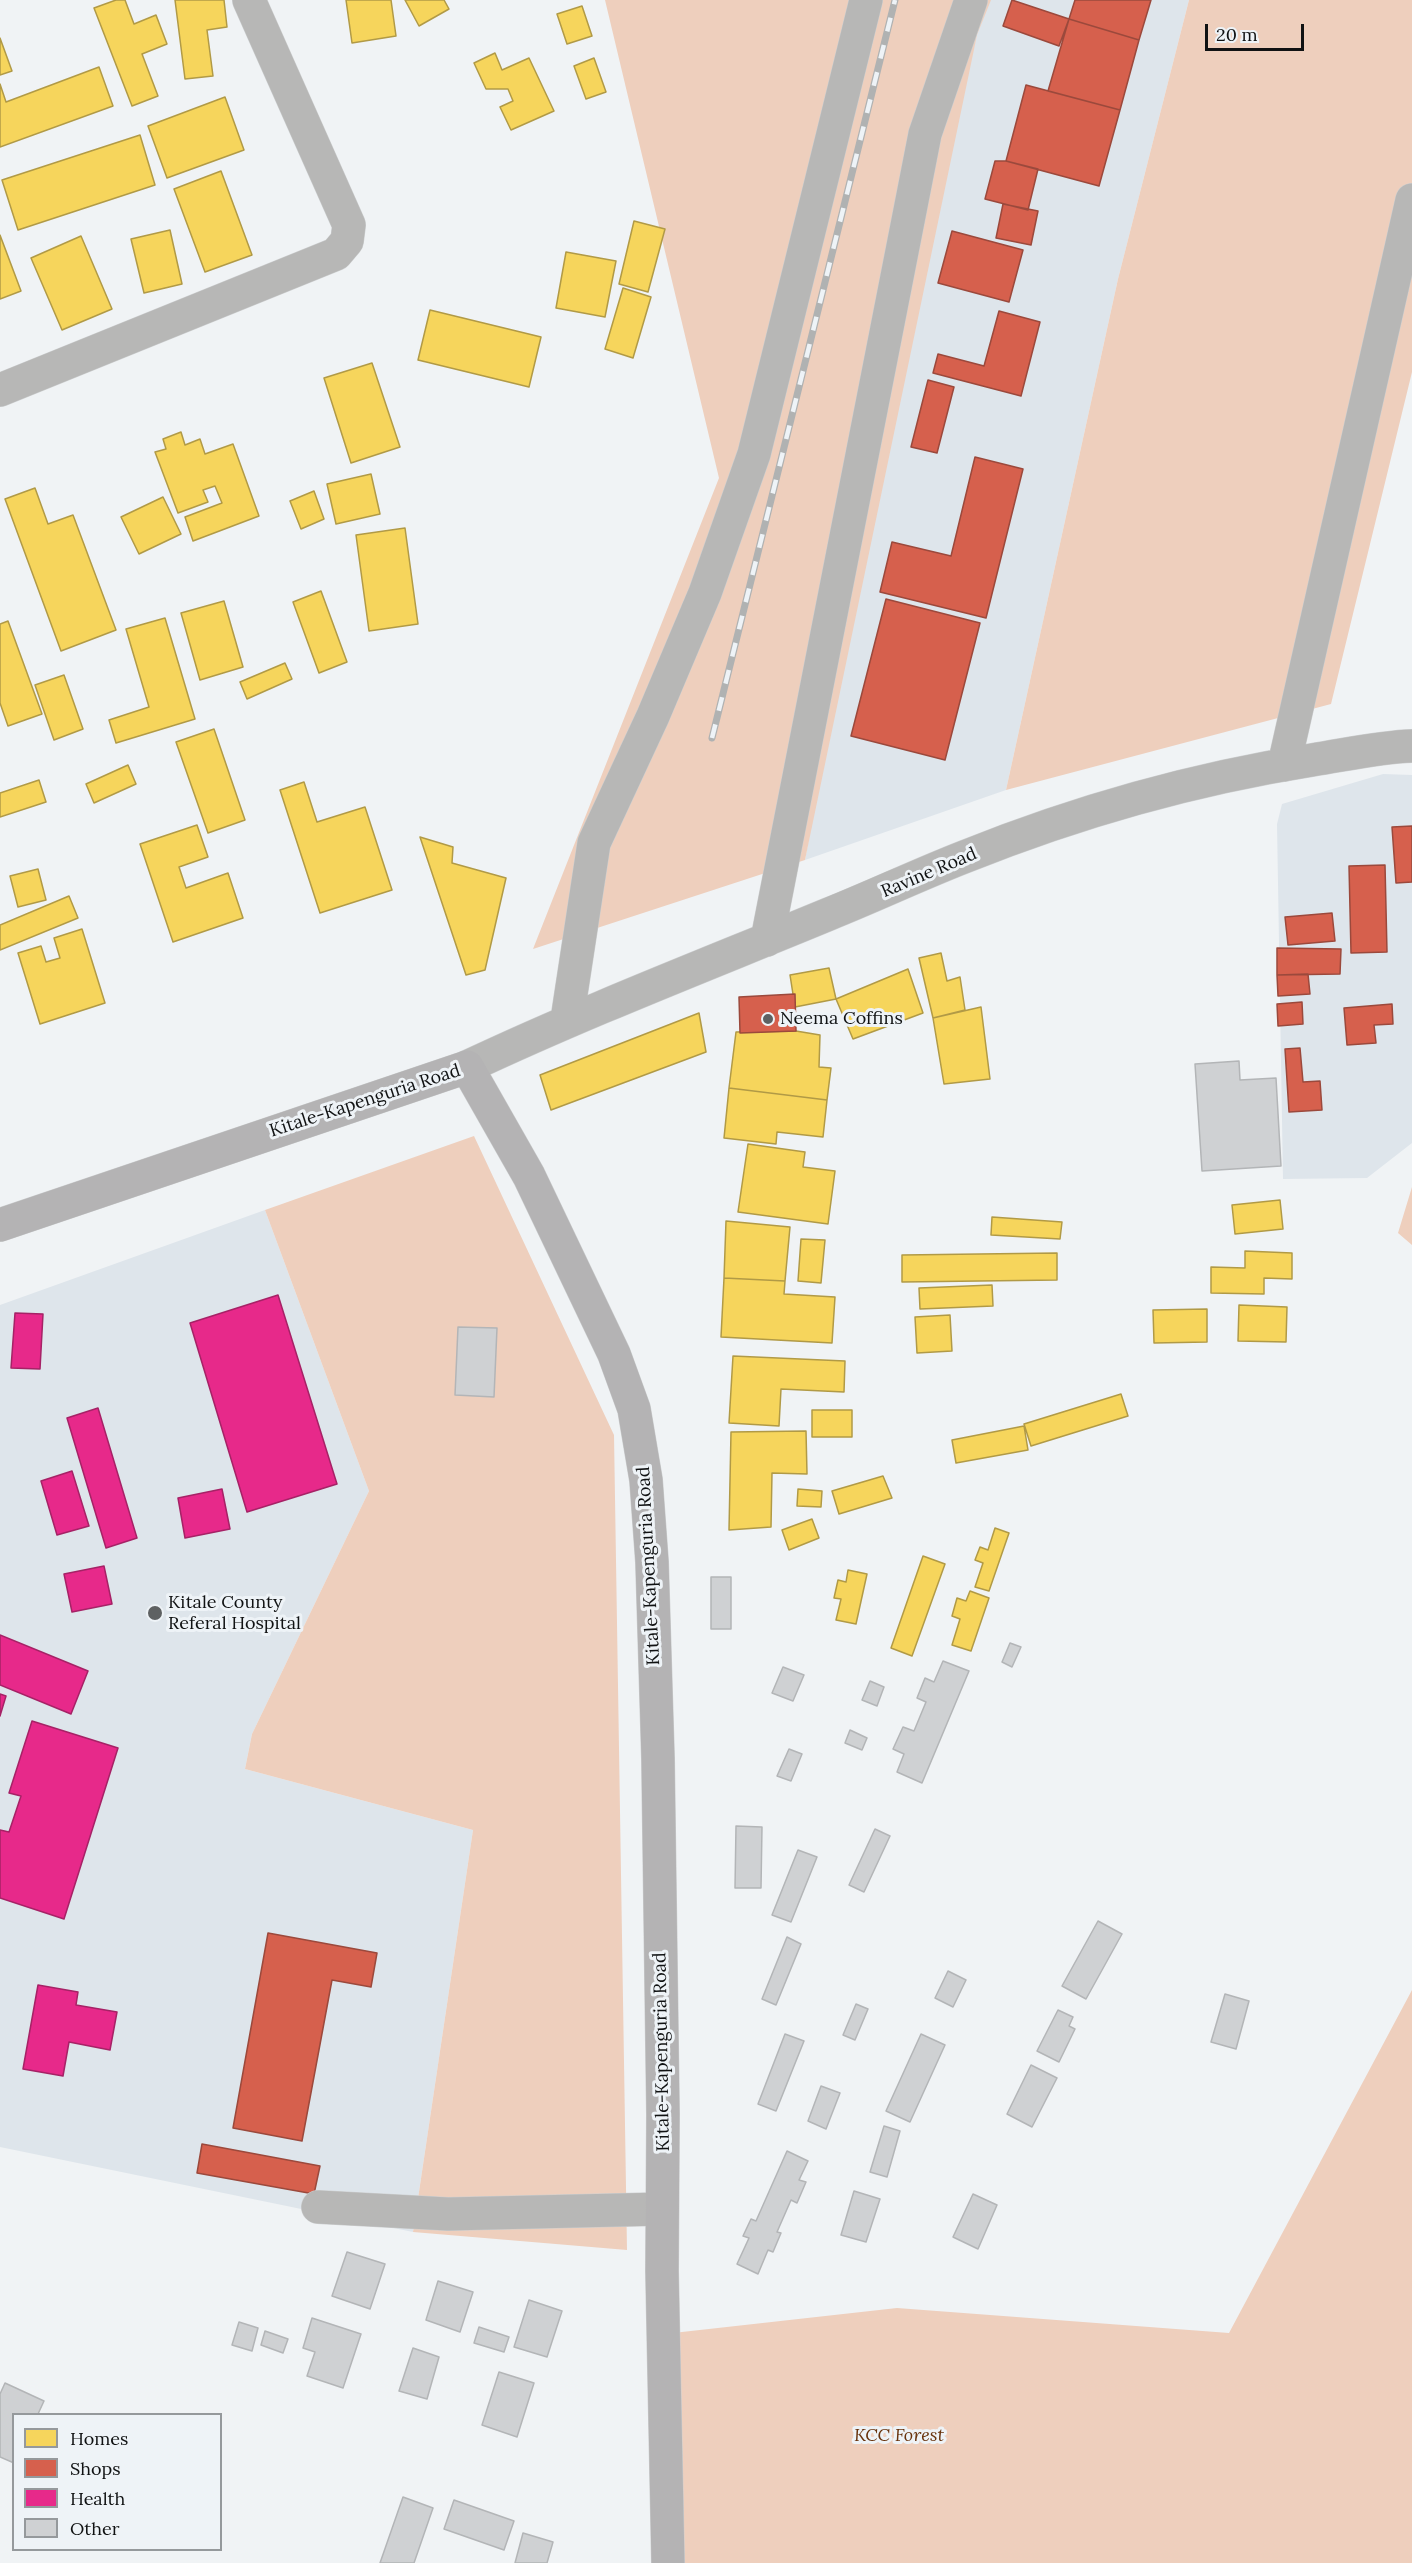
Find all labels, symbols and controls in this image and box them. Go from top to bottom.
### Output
scale bar [1208,12,1307,50]
text: 20 m [1216,23,1258,46]
street label: Ravine Road [878,843,980,903]
place label: Neema Coffins [780,1008,903,1030]
marker: Neema Coffins [761,1012,775,1026]
street label: Kitale-Kapenguria Road [267,1060,463,1142]
street label: Kitale-Kapenguria Road [633,1466,665,1666]
place label: Kitale County Referal Hospital [168,1592,301,1634]
marker: Kitale County Referal Hospital [146,1604,164,1622]
street label: Kitale-Kapenguria Road [649,1952,675,2152]
legend [12,2413,222,2551]
park label: KCC Forest [854,2425,944,2447]
text: Homes [70,2427,128,2450]
text: Shops [70,2457,121,2480]
text: Health [70,2487,125,2510]
text: Other [70,2517,120,2540]

